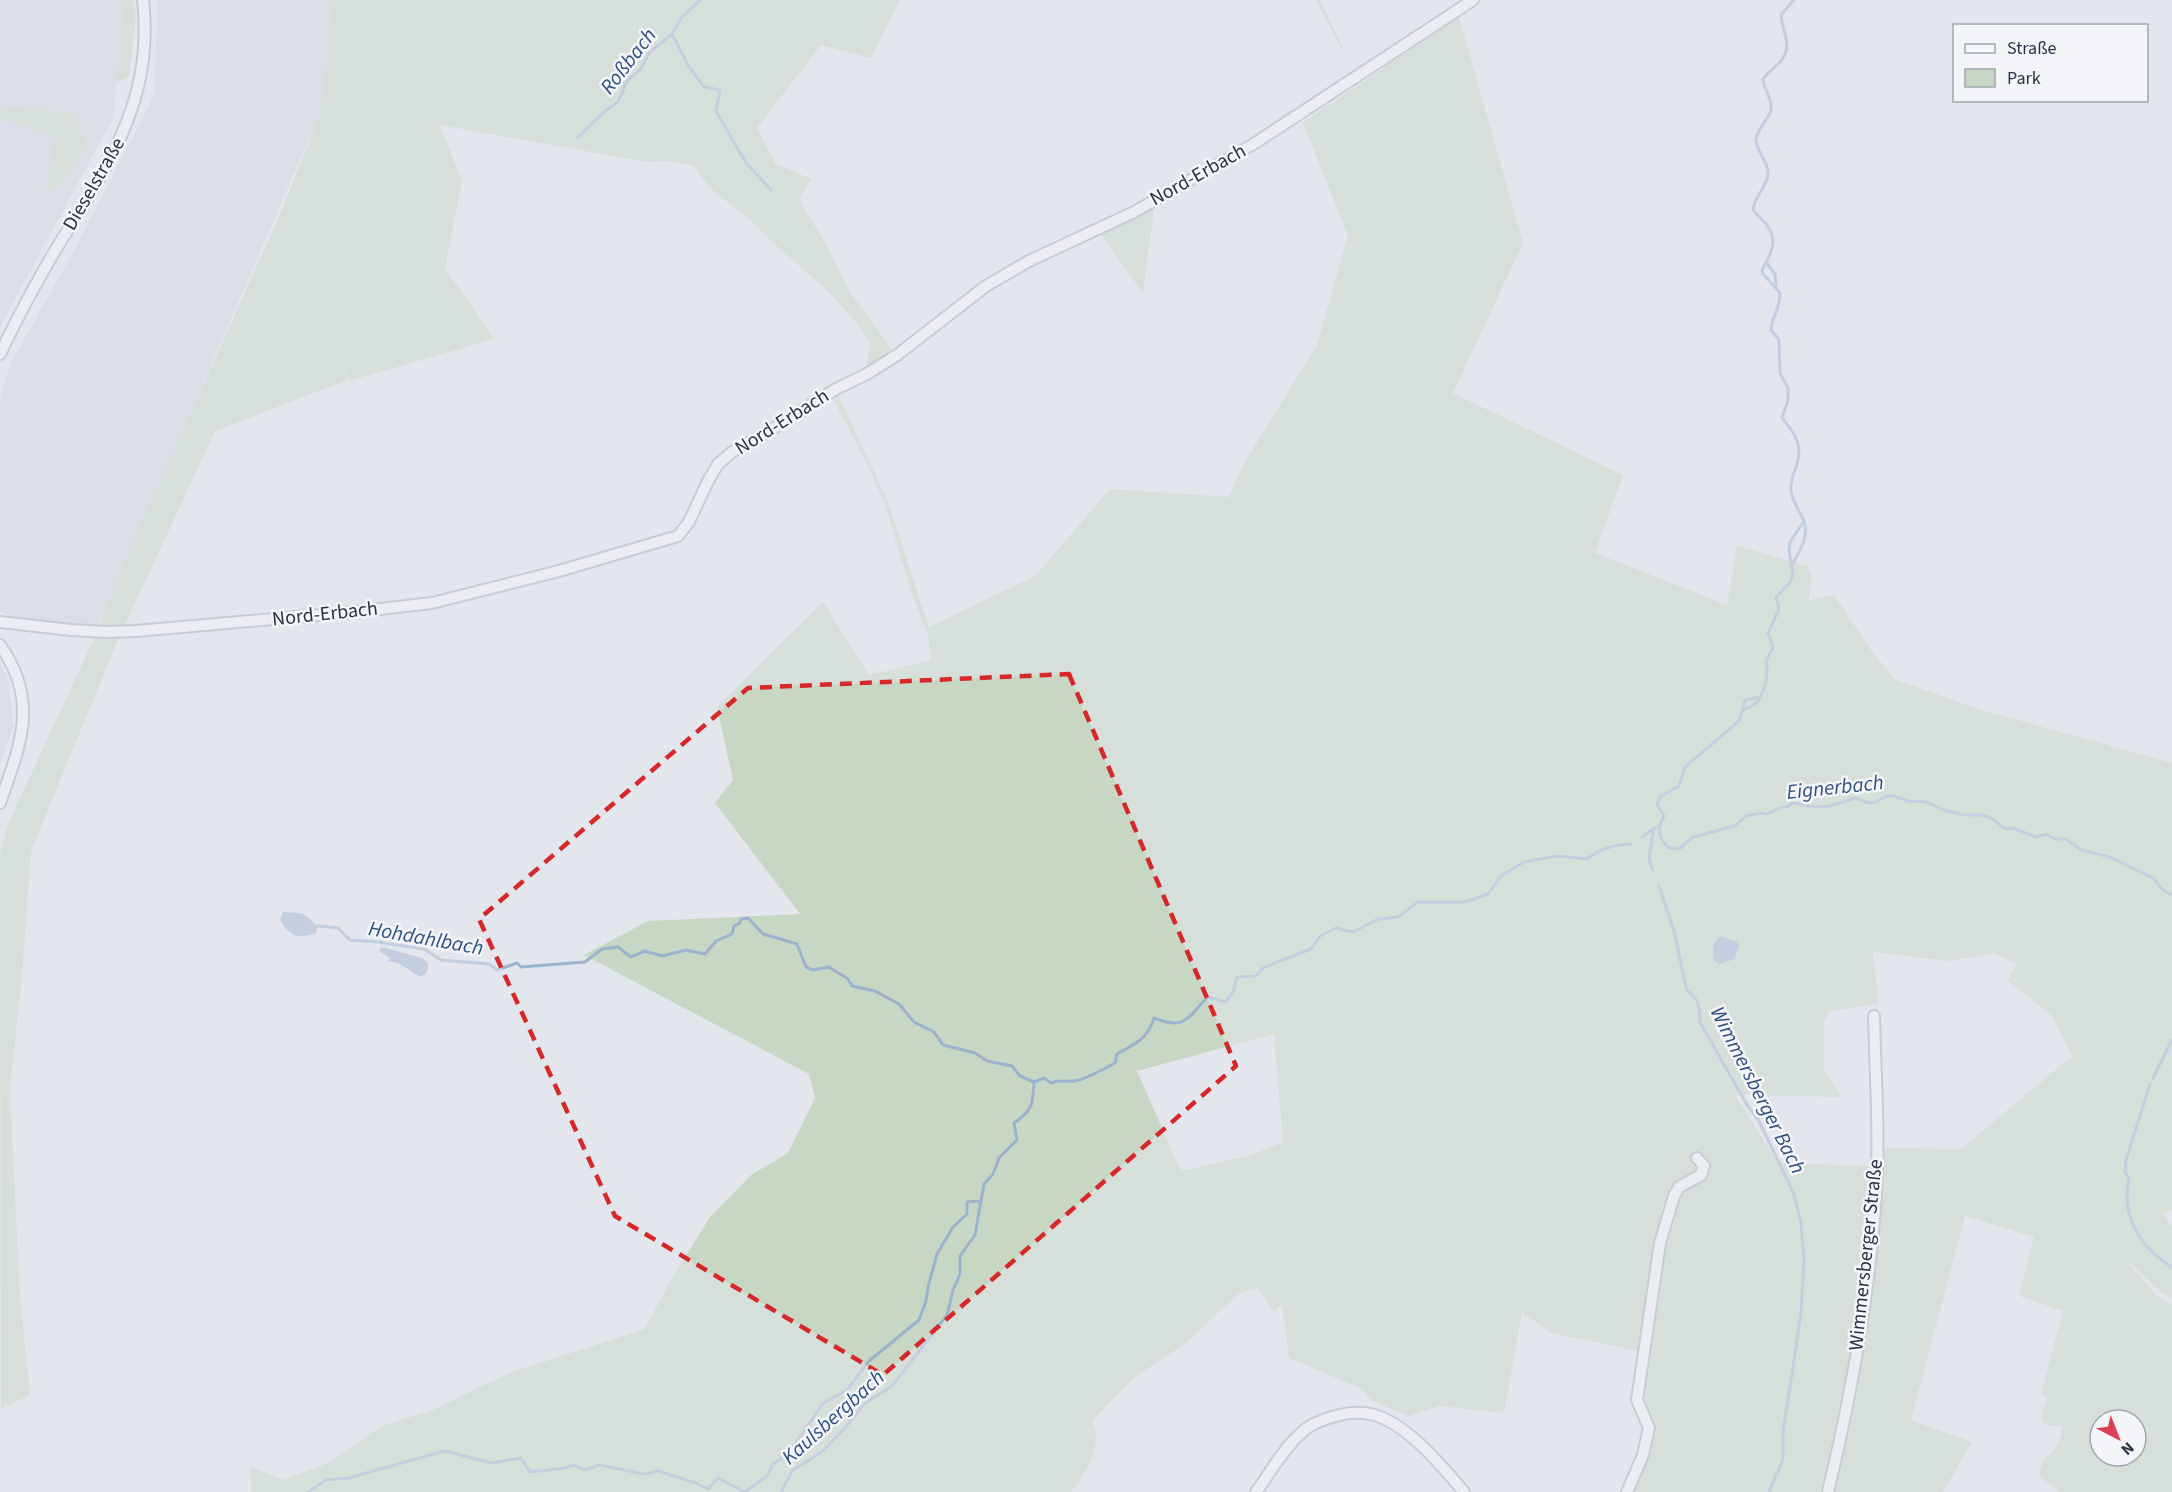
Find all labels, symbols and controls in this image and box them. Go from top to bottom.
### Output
water label: Roßbach [593,22,663,100]
legend [1953,24,2148,102]
text: Straße [2007,36,2057,61]
text: Park [2007,66,2041,91]
street label: Dieselstraße [56,132,132,236]
street label: Nord-Erbach [1145,137,1251,213]
street label: Nord-Erbach [730,382,834,462]
street label: Nord-Erbach [271,595,379,633]
water label: Eignerbach [1785,767,1885,807]
water label: Hohdahlbach [366,913,486,963]
water label: Wimmersberger Bach [1703,1001,1813,1179]
street label: Wimmersberger Straße [1842,1158,1890,1352]
water label: Kaulsbergbach [775,1363,891,1471]
north arrow [2088,1408,2148,1468]
text: N [2116,1437,2139,1460]

